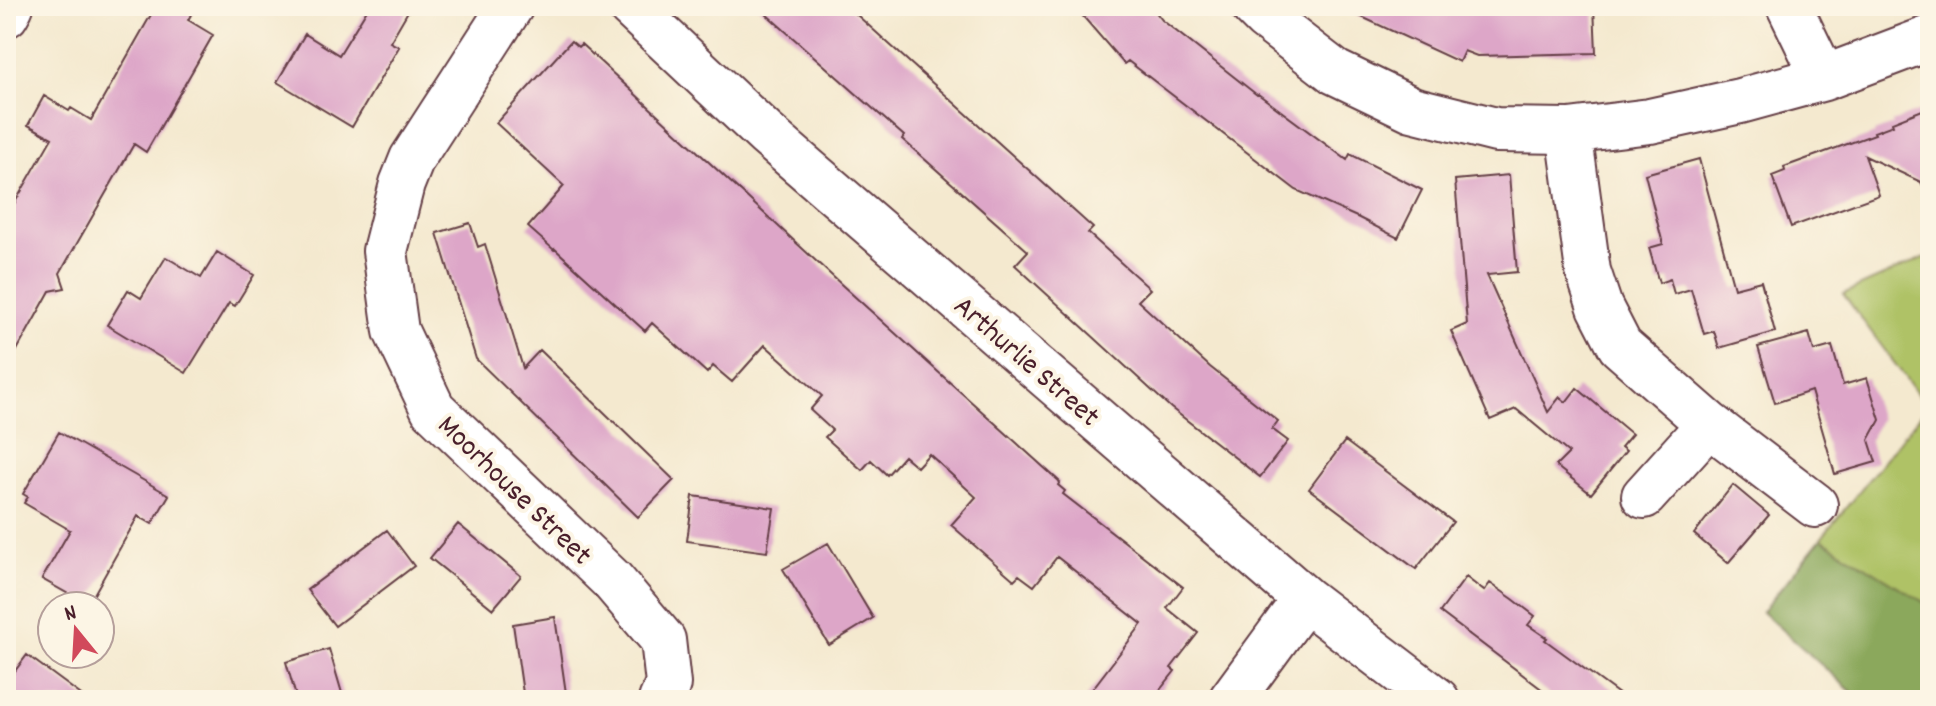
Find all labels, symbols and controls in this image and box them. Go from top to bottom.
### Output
street label: Arthurlie Street [942,287,1108,439]
street label: Moorhouse Street [426,407,600,578]
north arrow [36,590,116,670]
text: N [61,598,81,631]

